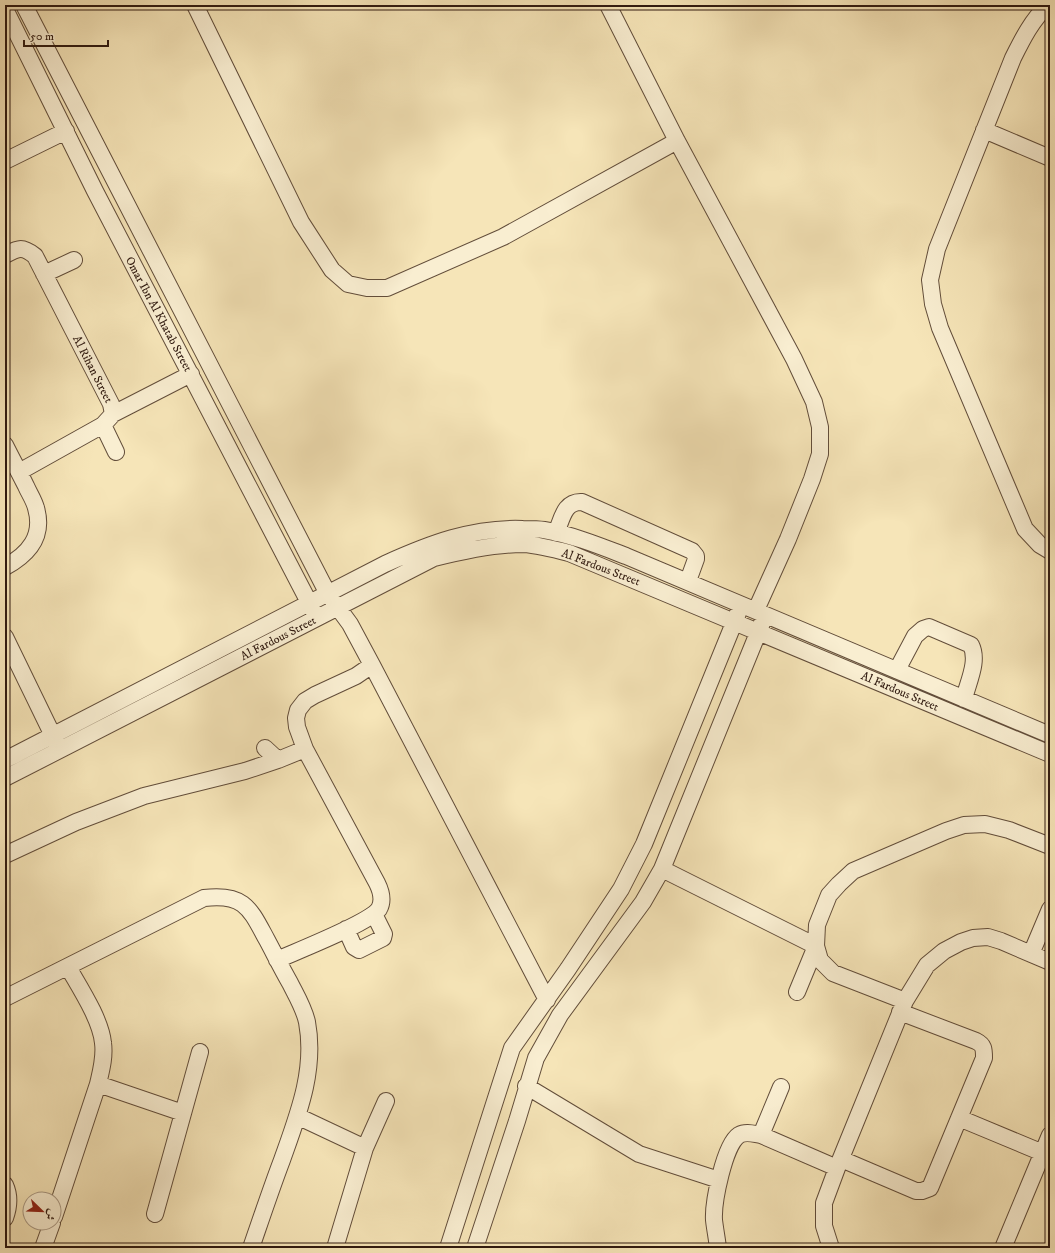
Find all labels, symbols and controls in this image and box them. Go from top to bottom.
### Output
scale bar [24,22,108,48]
text: 50 m [30,29,54,44]
street label: Omar Ibn Al Khatab Street [122,254,195,374]
street label: Al Rihan Street [69,333,116,406]
street label: Al Fardous Street [559,546,642,589]
street label: Al Fardous Street [238,613,319,664]
street label: Al Fardous Street [859,668,941,715]
north arrow [22,1191,62,1231]
text: ش [42,1207,59,1222]

